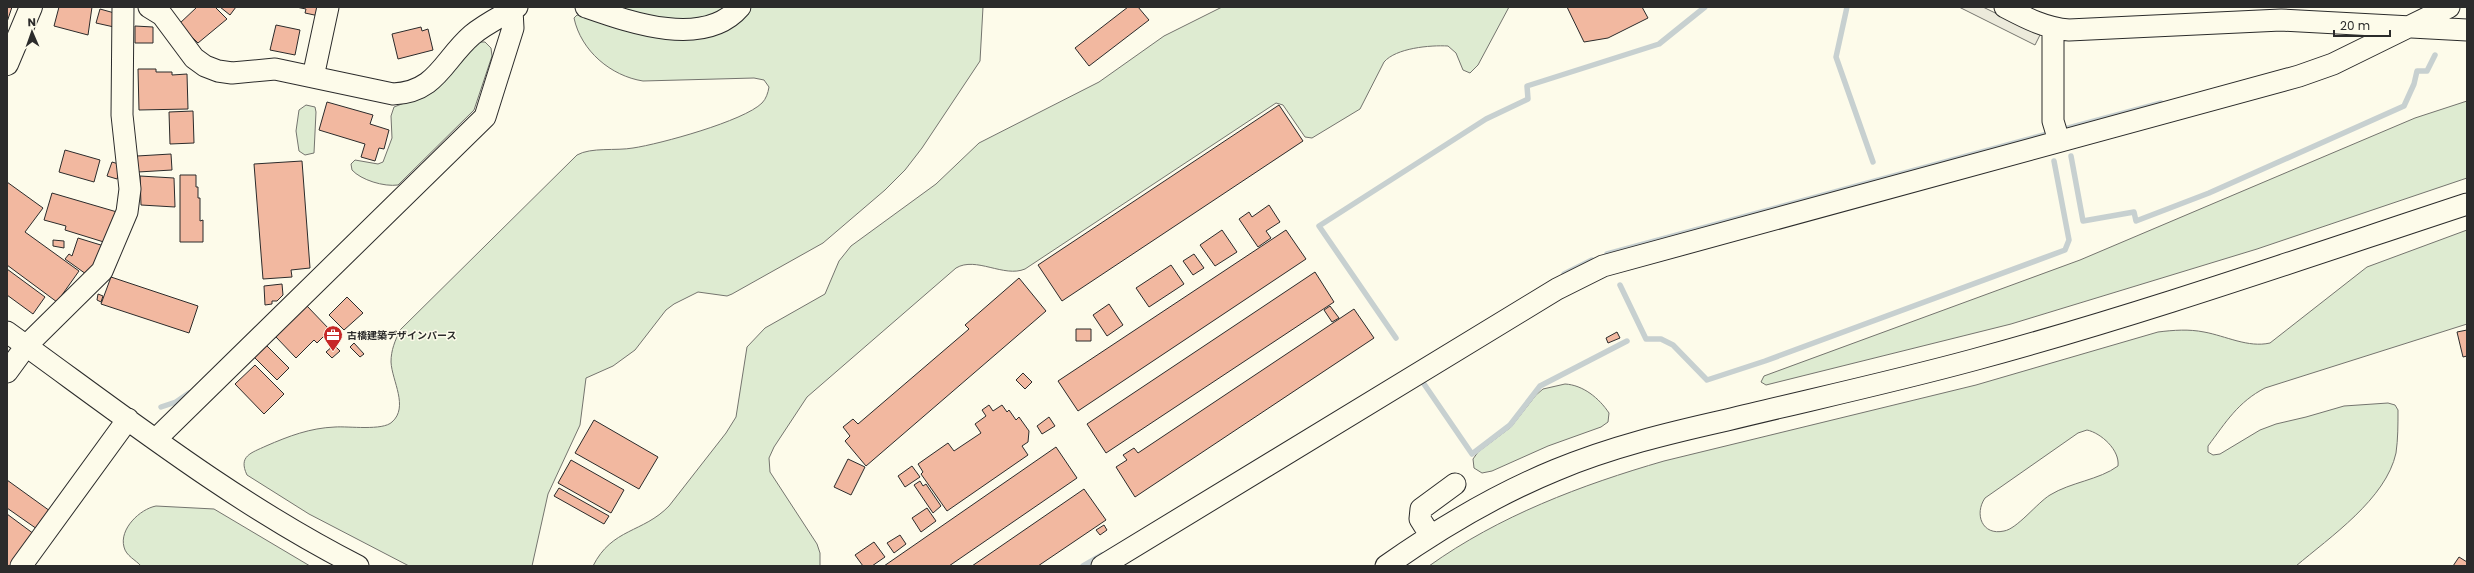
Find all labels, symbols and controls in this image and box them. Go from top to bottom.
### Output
north arrow [12,12,52,52]
scale bar [2334,12,2390,38]
text: N [27,14,36,30]
text: 20 m [2340,17,2370,34]
office icon: 古橋建築デザインパース [322,324,344,352]
place label: 古橋建築デザインパース [347,328,457,343]

